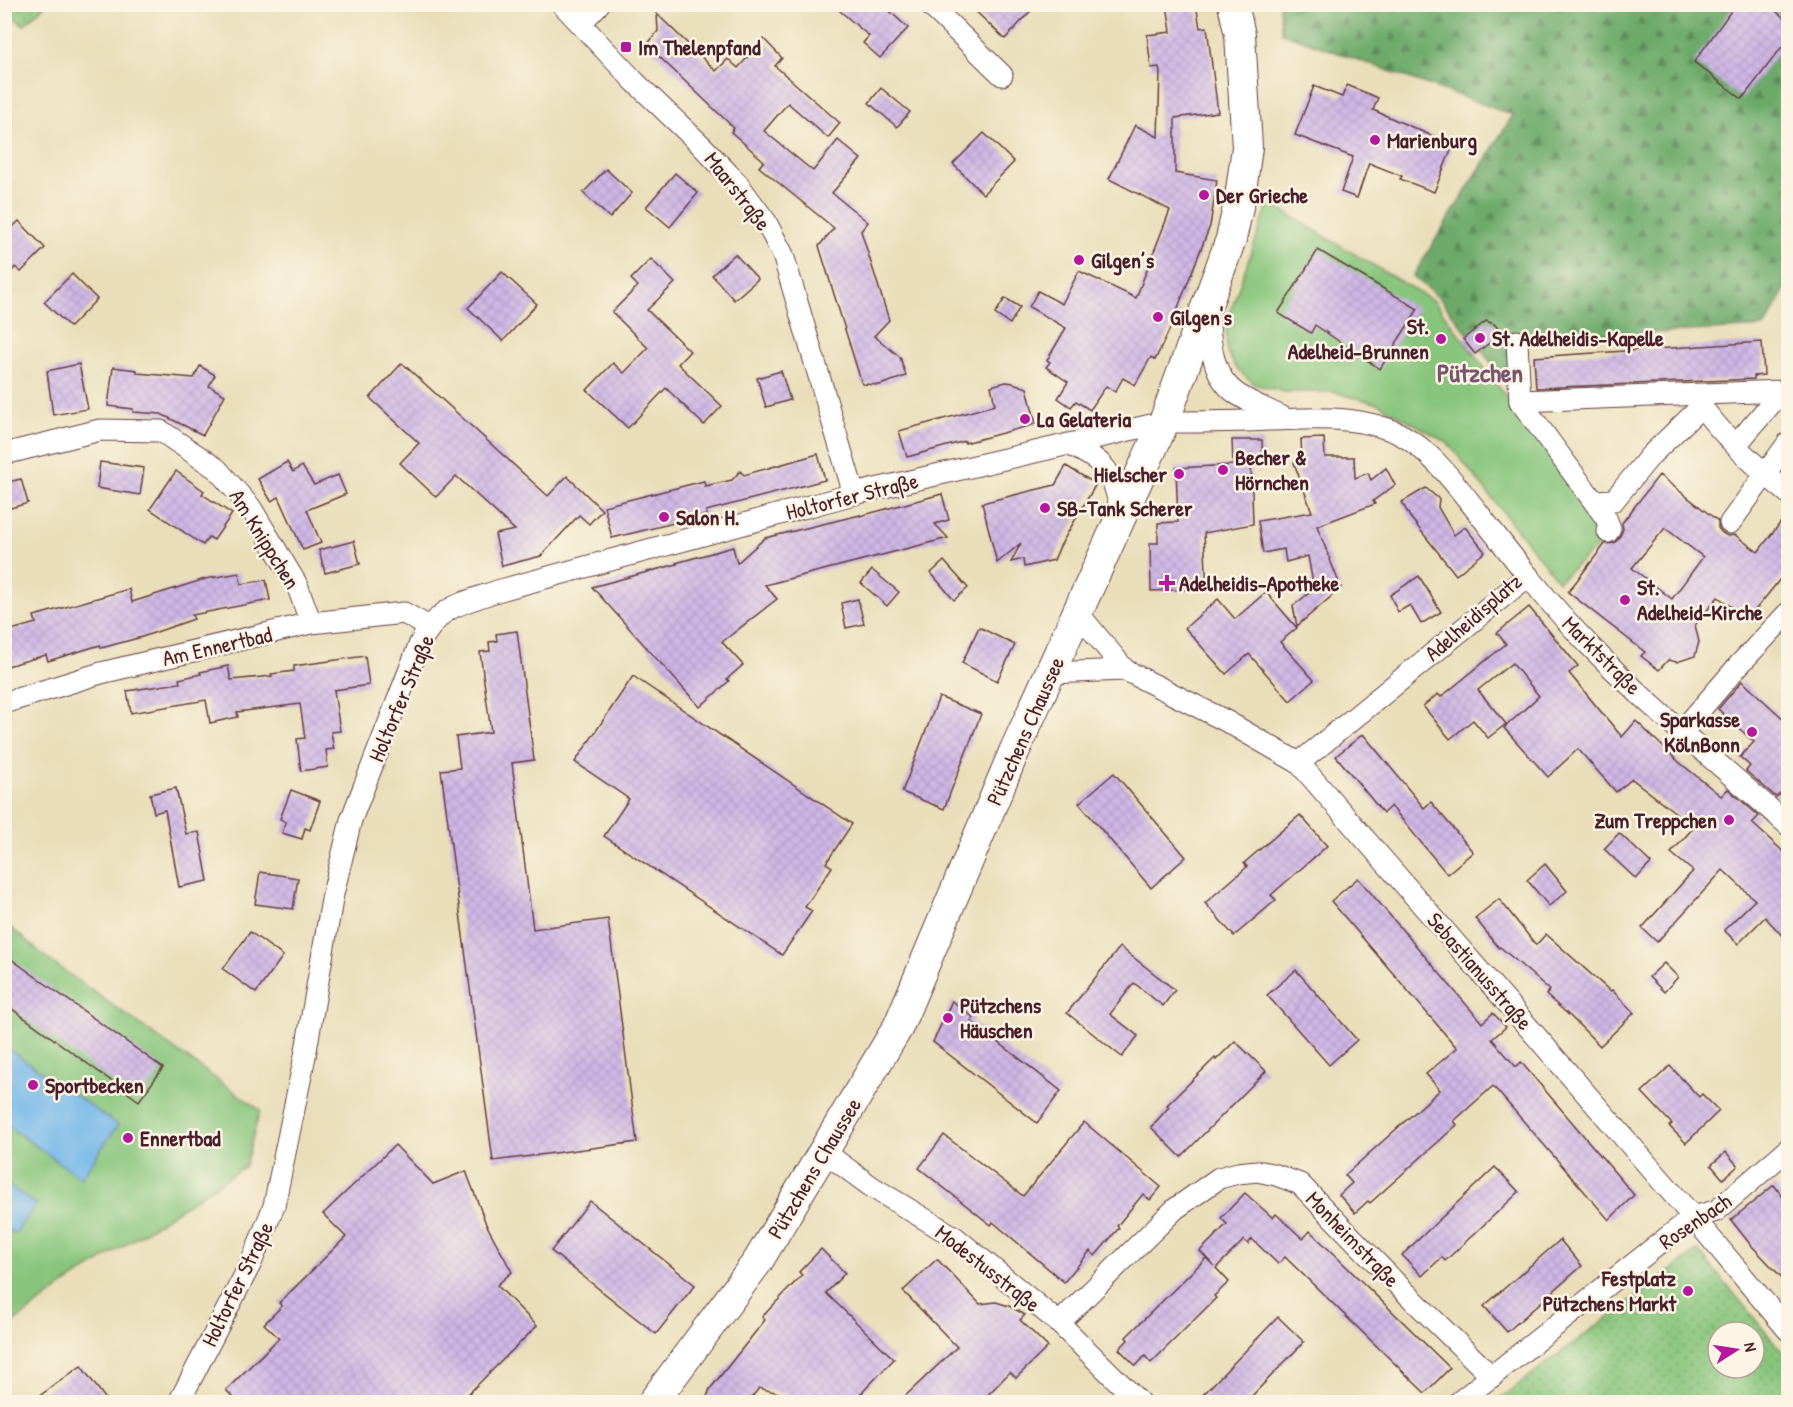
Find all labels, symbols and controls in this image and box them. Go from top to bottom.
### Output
place label: Im Thelenpfand [638,32,761,63]
marker: Im Thelenpfand [619,40,633,54]
place label: Marienburg [1387,125,1477,156]
marker: Marienburg [1368,133,1382,147]
street label: Maarstraße [698,145,778,237]
place label: Der Grieche [1216,180,1308,210]
marker: Der Grieche [1197,188,1211,202]
place label: Gilgen’s [1091,245,1155,276]
marker: Gilgen’s [1072,253,1086,267]
place label: Gilgen's [1170,302,1232,333]
marker: Gilgen's [1151,310,1165,324]
place label: St. Adelheid-Brunnen [1288,311,1429,366]
place label: St. Adelheidis-Kapelle [1492,323,1664,354]
marker: St. Adelheidis-Kapelle [1473,331,1487,345]
marker: St. Adelheid-Brunnen [1434,332,1448,346]
district label: Pützchen [1437,355,1523,390]
place label: La Gelateria [1037,404,1131,434]
marker: La Gelateria [1018,412,1032,426]
place label: Becher & Hörnchen [1235,442,1309,497]
place label: Hielscher [1094,459,1168,489]
marker: Becher & Hörnchen [1216,463,1230,477]
street label: Holtorfer Straße [783,465,921,527]
marker: Hielscher [1172,467,1186,481]
street label: Am Knippchen [222,483,308,595]
place label: SB-Tank Scherer [1057,493,1193,523]
marker: SB-Tank Scherer [1038,501,1052,515]
place label: Salon H. [676,502,740,532]
marker: Salon H. [657,510,671,524]
street label: Adelheidisplatz [1418,566,1528,668]
place label: Adelheidis-Apotheke [1179,568,1339,599]
place label: St. Adelheid-Kirche [1637,572,1763,627]
marker: Adelheidis-Apotheke [1160,576,1174,590]
marker: St. Adelheid-Kirche [1618,593,1632,607]
street label: Marktstraße [1556,609,1648,701]
street label: Am Ennertbad [159,619,275,673]
street label: Holtorfer Straße [361,630,441,766]
street label: Pützchens Chaussee [979,652,1071,810]
place label: Sparkasse KölnBonn [1660,704,1740,759]
marker: Sparkasse KölnBonn [1745,725,1759,739]
place label: Zum Treppchen [1594,805,1717,836]
marker: Zum Treppchen [1722,813,1736,827]
street label: Sebastianusstraße [1421,906,1540,1036]
place label: Pützchens Häuschen [960,990,1042,1045]
marker: Pützchens Häuschen [941,1011,955,1025]
place label: Sportbecken [45,1070,144,1101]
marker: Sportbecken [26,1078,40,1092]
street label: Pützchens Chaussee [760,1092,868,1244]
place label: Ennertbad [140,1123,221,1153]
marker: Ennertbad [121,1131,135,1145]
street label: Monheimstraße [1299,1184,1407,1294]
street label: Rosenbach [1653,1186,1737,1256]
street label: Holtorfer Straße [194,1216,280,1351]
street label: Modestusstraße [929,1217,1047,1319]
place label: Festplatz Pützchens Markt [1543,1263,1677,1318]
marker: Festplatz Pützchens Markt [1681,1284,1695,1298]
north arrow [1706,1320,1766,1380]
text: N [1739,1340,1762,1354]

